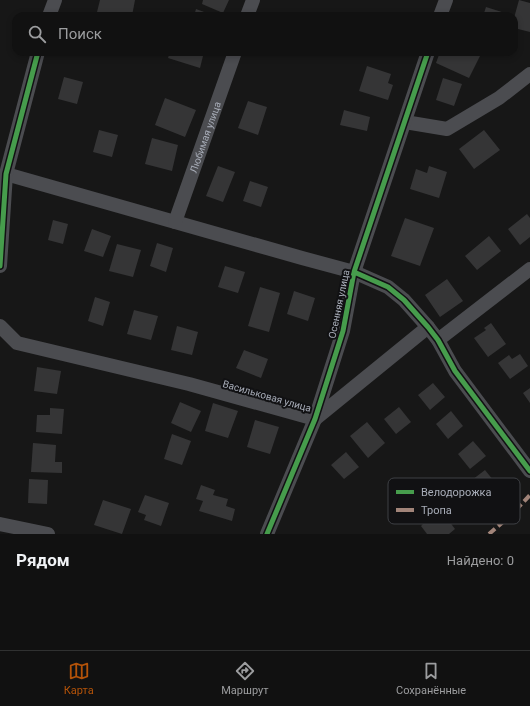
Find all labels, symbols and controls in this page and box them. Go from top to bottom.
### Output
search box [12,12,518,56]
icon: search [26,23,48,45]
text: Поиск [58,25,102,43]
street label: Любимая улица [187,100,223,174]
street label: Осенняя улица [326,269,352,339]
street label: Васильковая улица [222,378,312,414]
legend [388,478,520,524]
text: Велодорожка [421,486,492,499]
text: Тропа [421,504,452,517]
text: Рядом [16,550,70,570]
text: Найдено: 0 [447,553,514,568]
tab: Карта [64,660,94,697]
tab: Маршрут [221,660,269,697]
tab: Сохранённые [396,660,466,697]

